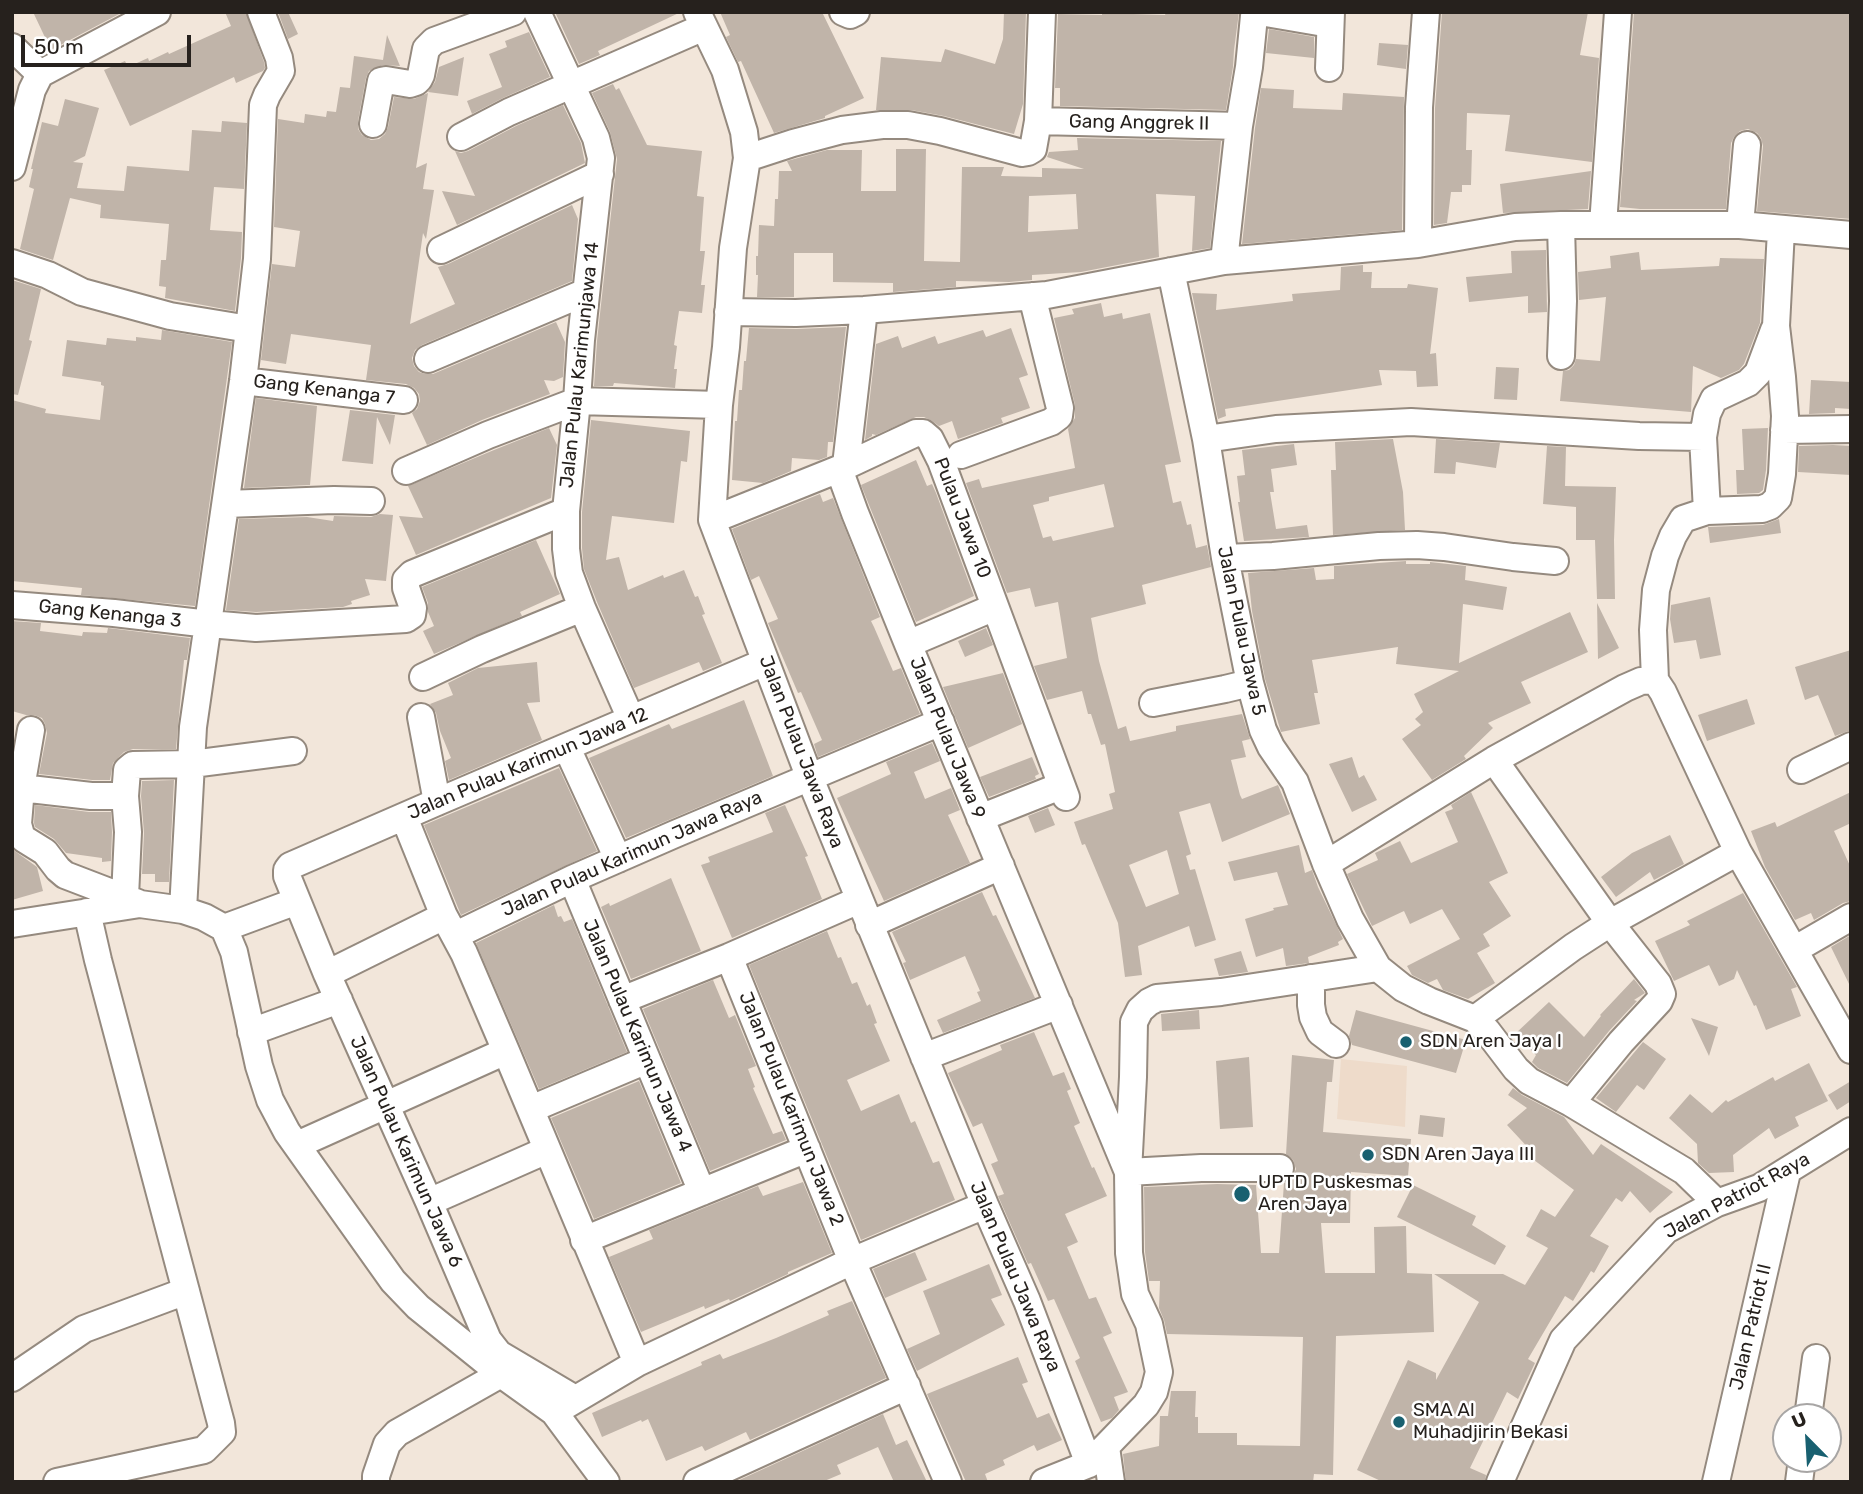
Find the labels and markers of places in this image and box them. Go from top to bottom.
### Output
place label: SDN Aren Jaya I [1420,1031,1562,1053]
marker: SDN Aren Jaya I [1398,1034,1414,1050]
place label: SDN Aren Jaya III [1382,1144,1534,1166]
marker: SDN Aren Jaya III [1360,1147,1376,1163]
place label: UPTD Puskesmas Aren Jaya [1258,1172,1412,1216]
marker: UPTD Puskesmas Aren Jaya [1232,1184,1252,1204]
place label: SMA Al Muhadjirin Bekasi [1413,1400,1568,1444]
marker: SMA Al Muhadjirin Bekasi [1391,1414,1407,1430]

